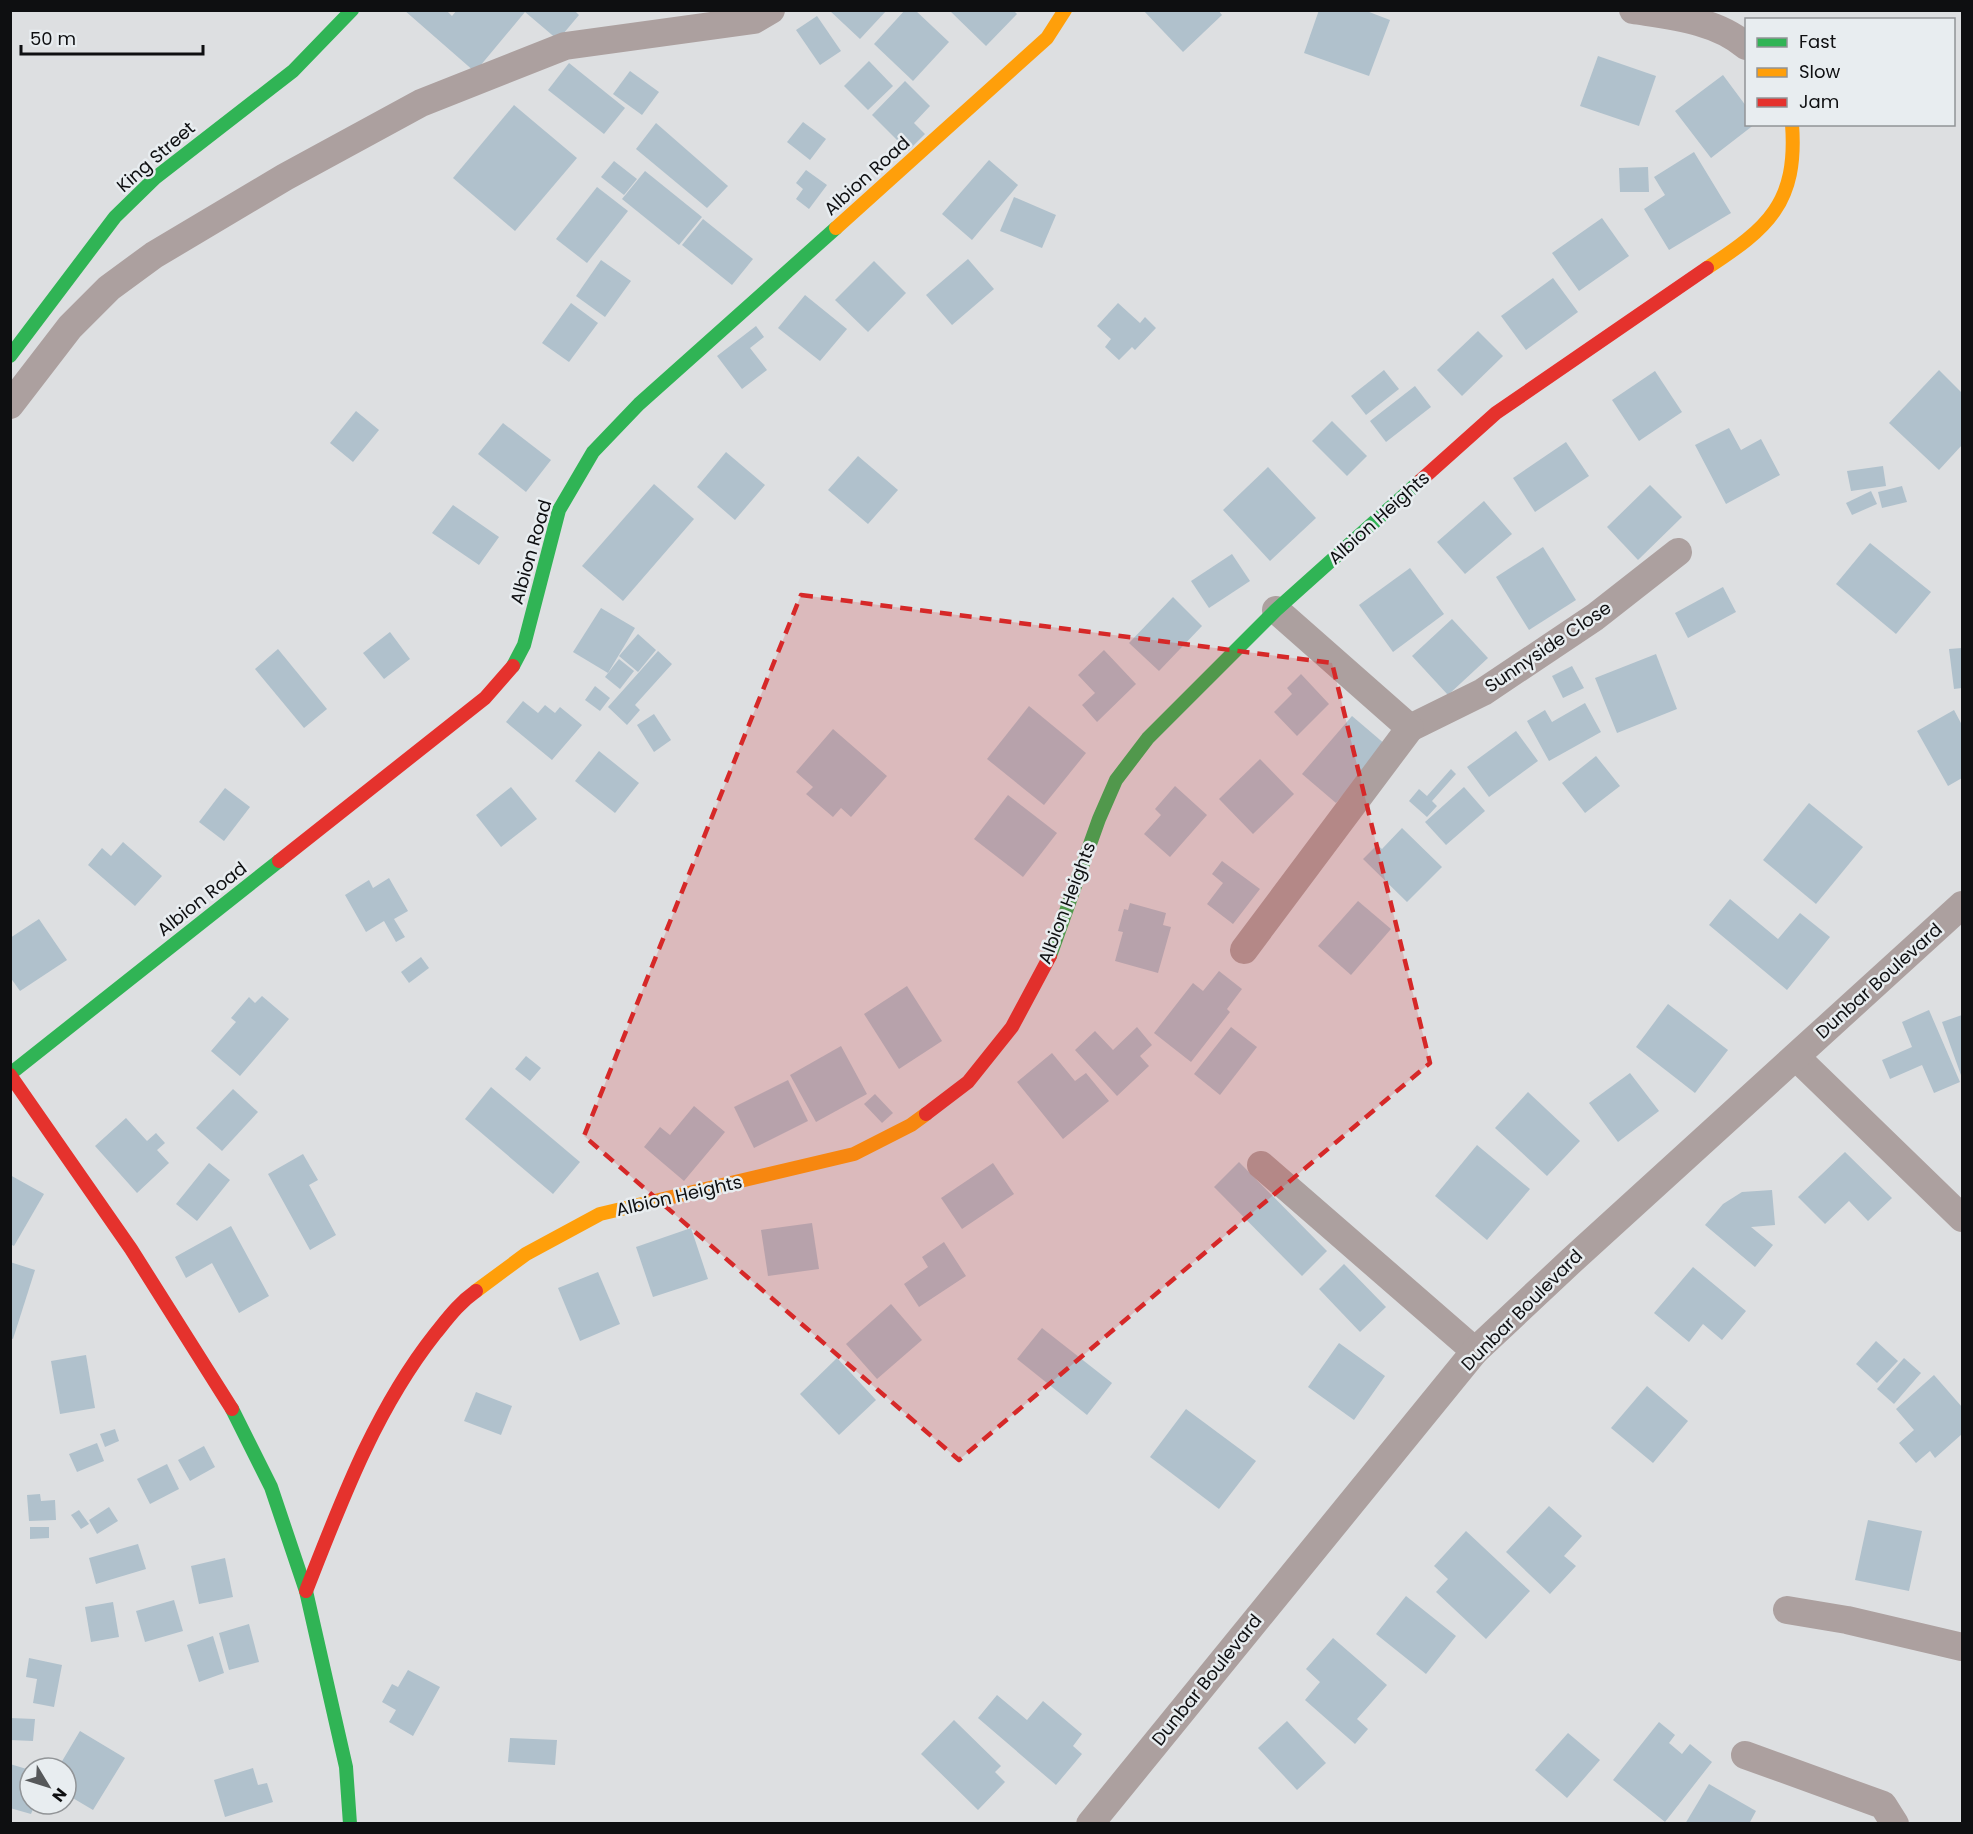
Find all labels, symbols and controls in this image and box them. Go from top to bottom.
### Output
scale bar [21,18,202,56]
legend [1745,18,1955,126]
text: 50 m [30,26,76,51]
text: Fast [1799,29,1836,54]
text: Slow [1799,59,1841,84]
text: Jam [1799,89,1839,114]
street label: King Street [111,116,200,198]
street label: Albion Road [818,130,915,221]
street label: Albion Heights [1322,465,1435,570]
street label: Albion Road [504,497,557,607]
street label: Sunnyside Close [1480,595,1616,698]
street label: Albion Heights [1032,838,1101,967]
street label: Albion Road [152,856,252,942]
street label: Dunbar Boulevard [1810,917,1947,1044]
street label: Albion Heights [613,1169,744,1222]
street label: Dunbar Boulevard [1455,1243,1588,1376]
street label: Dunbar Boulevard [1146,1609,1267,1751]
north arrow [18,1756,78,1816]
text: N [47,1783,72,1807]

